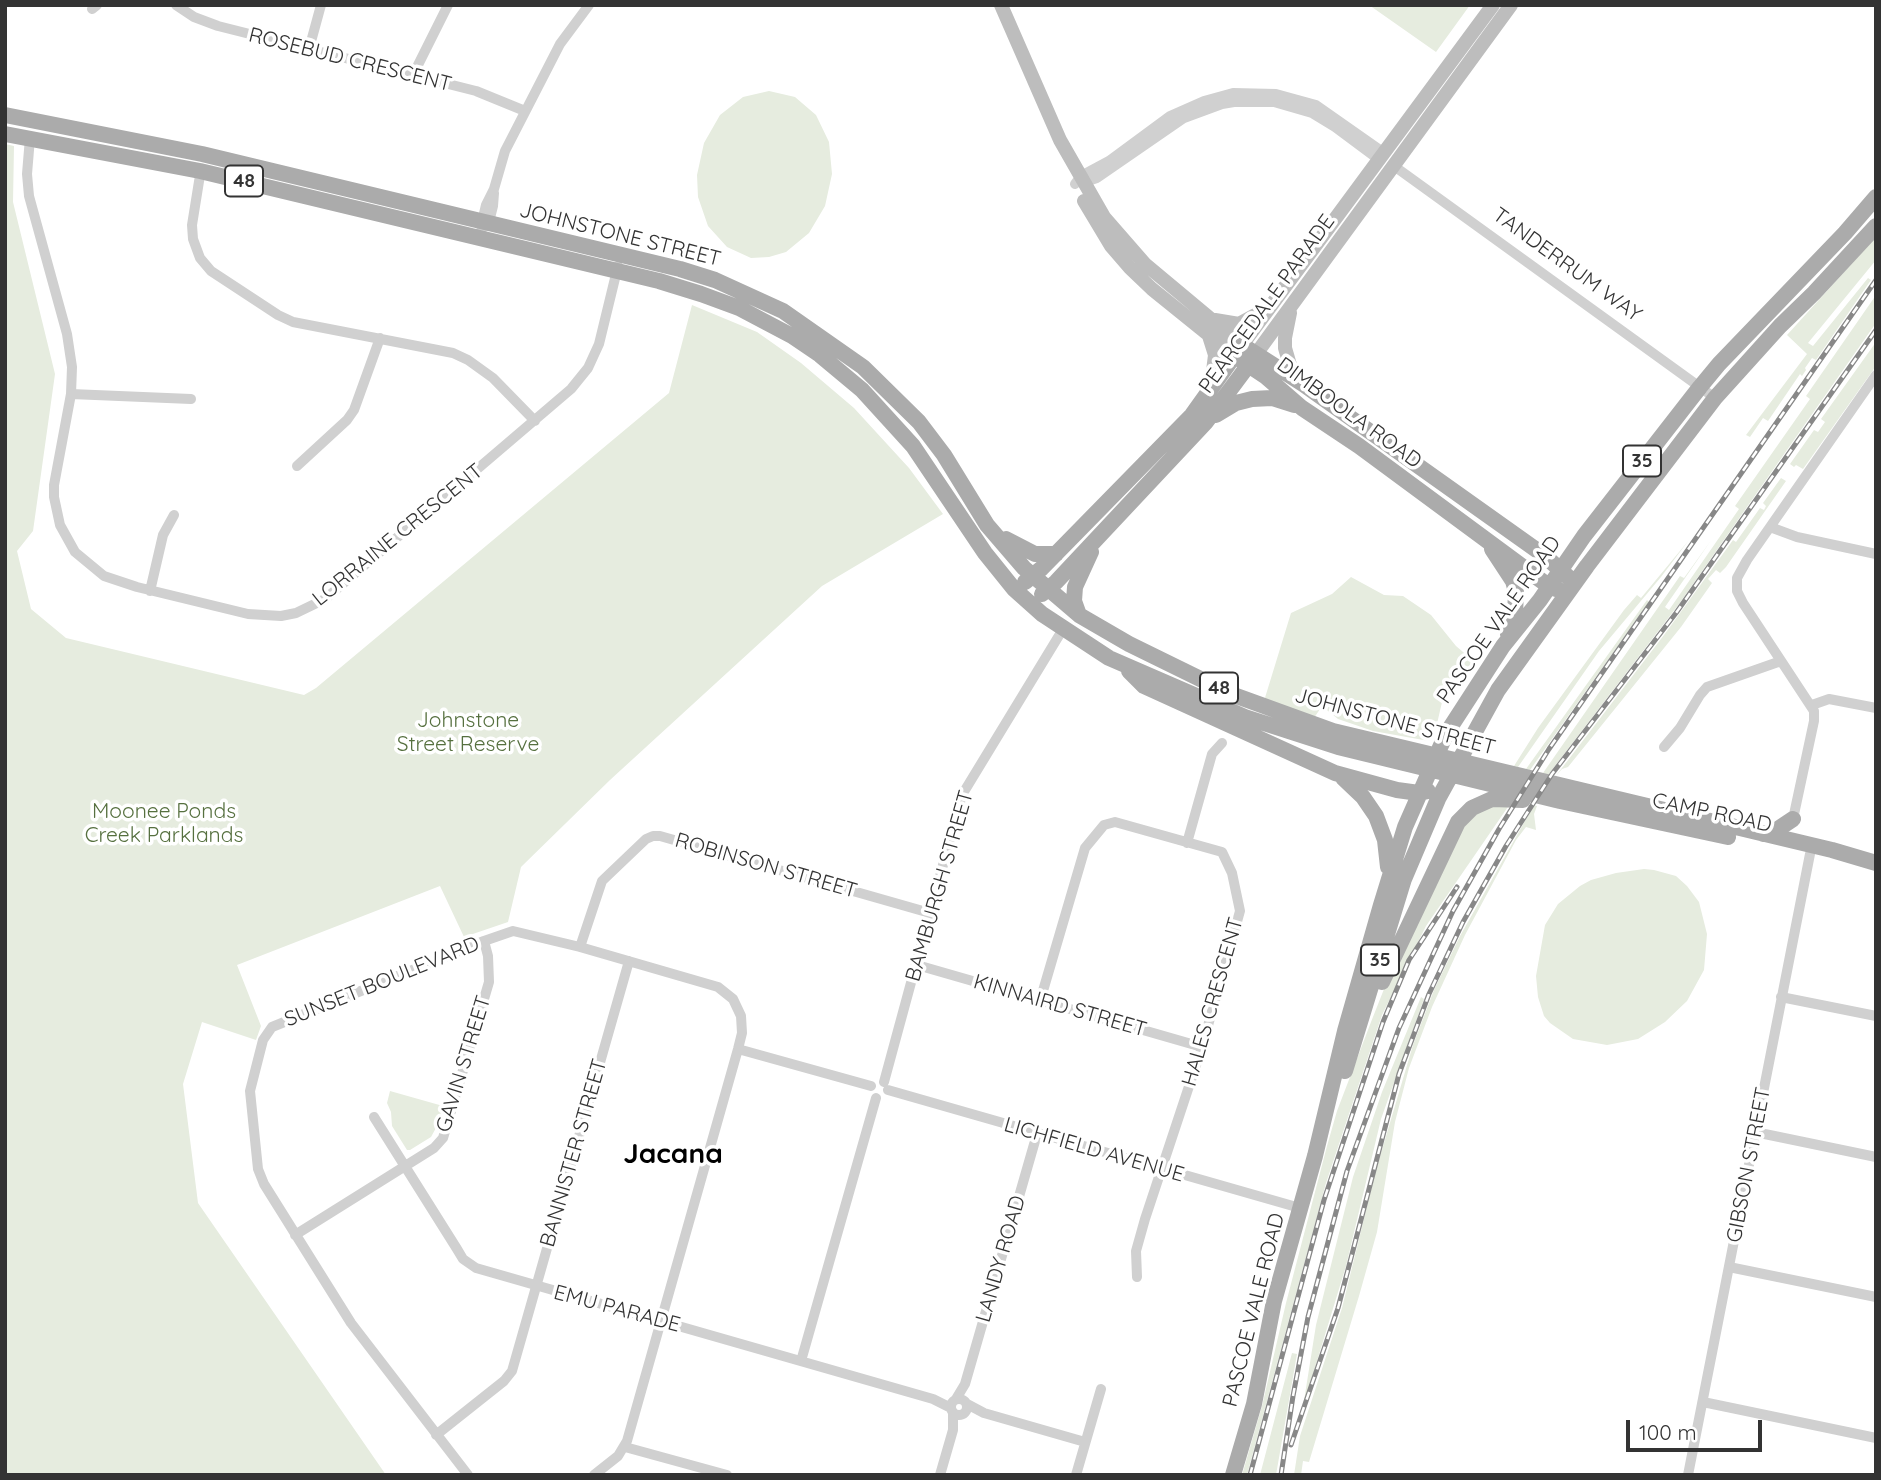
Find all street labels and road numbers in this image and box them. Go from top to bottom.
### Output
street label: ROSEBUD CRESCENT [246,23,454,97]
road number: 48 [225,166,263,196]
street label: JOHNSTONE STREET [517,198,723,272]
street label: TANDERRUM WAY [1488,203,1646,327]
street label: PEARCEDALE PARADE [1194,210,1340,398]
street label: DIMBOOLA ROAD [1272,352,1426,474]
road number: 35 [1623,446,1661,476]
street label: LORRAINE CRESCENT [308,458,488,612]
street label: PASCOE VALE ROAD [1432,531,1566,709]
road number: 48 [1200,673,1238,704]
street label: JOHNSTONE STREET [1292,683,1498,761]
street label: BAMBURGH STREET [901,788,979,984]
street label: CAMP ROAD [1650,788,1774,838]
street label: ROBINSON STREET [672,828,860,904]
street label: HALES CRESCENT [1177,915,1249,1089]
street label: SUNSET BOULEVARD [281,931,483,1033]
road number: 35 [1361,944,1399,976]
street label: KINNAIRD STREET [971,969,1149,1043]
street label: GAVIN STREET [431,993,497,1135]
street label: BANNISTER STREET [535,1056,613,1250]
street label: GIBSON STREET [1722,1085,1776,1245]
street label: LICHFIELD AVENUE [1001,1112,1187,1188]
street label: LANDY ROAD [971,1193,1031,1325]
street label: PASCOE VALE ROAD [1218,1211,1290,1409]
street label: EMU PARADE [551,1280,683,1338]

